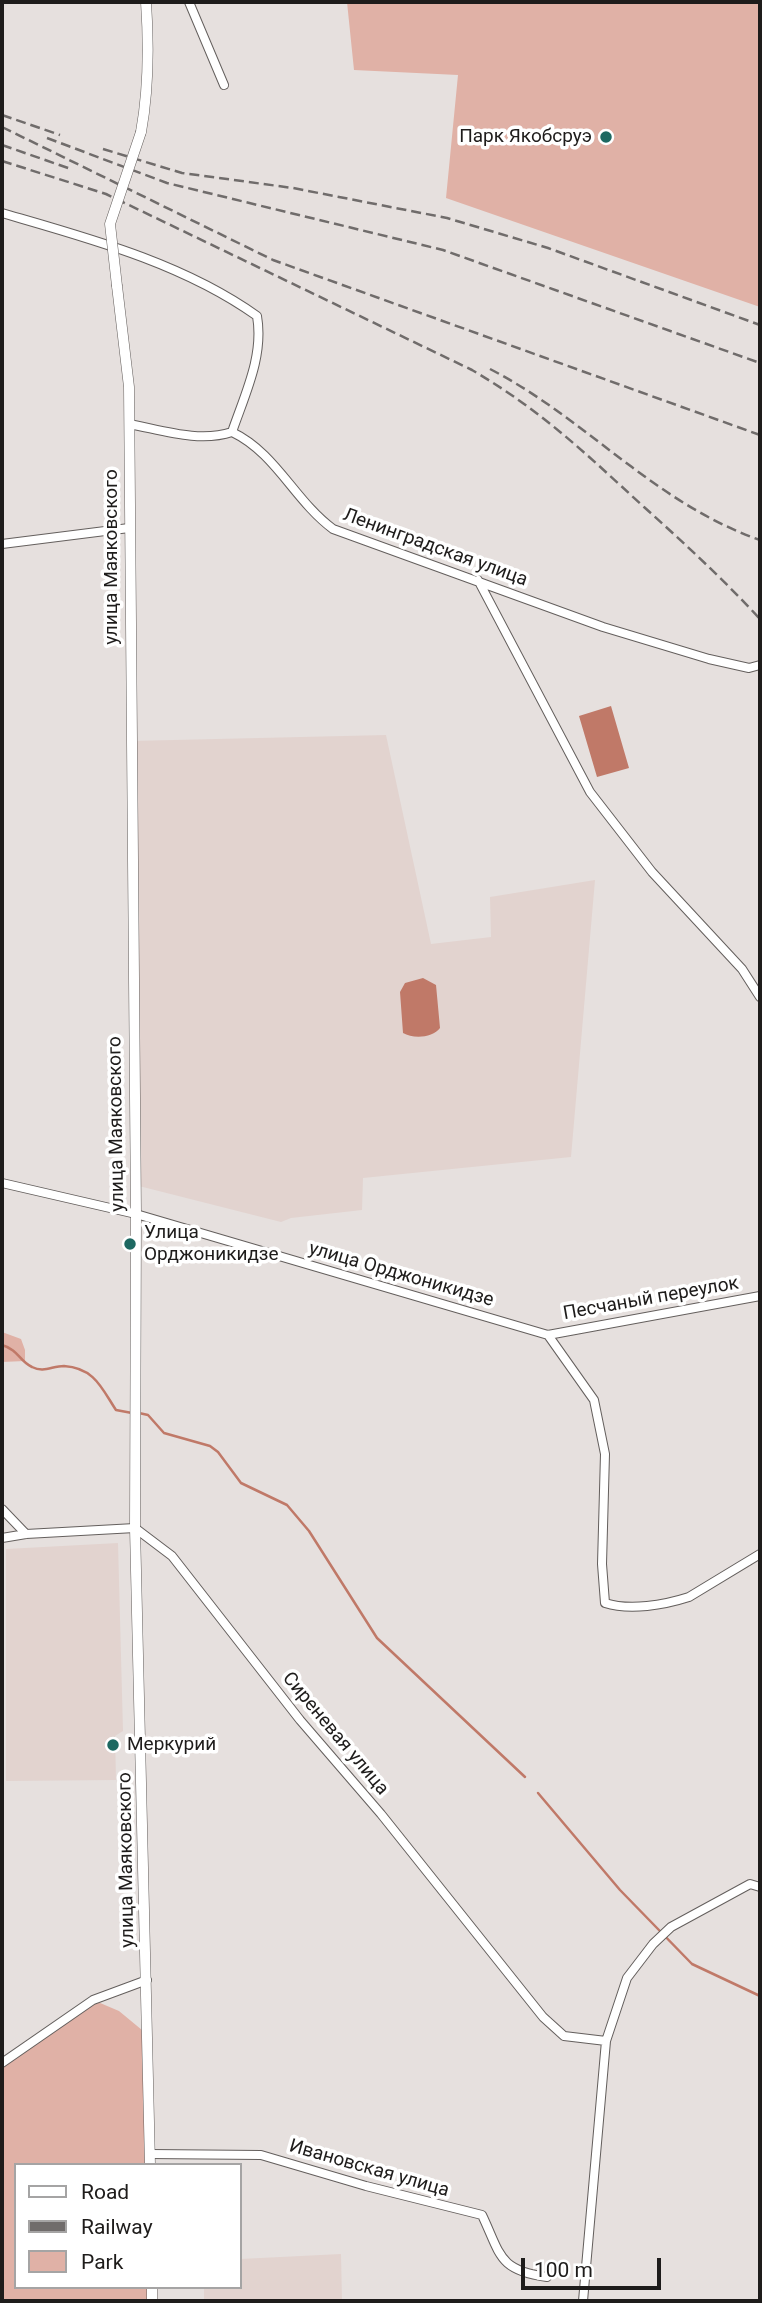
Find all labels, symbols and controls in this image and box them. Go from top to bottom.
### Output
place label: Парк Якобсруэ [459,126,592,148]
marker: Парк Якобсруэ [598,129,614,145]
street label: улица Маяковского [101,469,123,645]
street label: Ленинградская улица [340,504,530,592]
street label: улица Маяковского [104,1036,130,1212]
place label: Улица Орджоникидзе [144,1222,279,1266]
marker: Улица Орджоникидзе [122,1236,138,1252]
street label: улица Орджоникидзе [306,1238,496,1312]
street label: Песчаный переулок [561,1272,741,1326]
street label: Сиреневая улица [277,1668,393,1800]
place label: Меркурий [127,1734,216,1756]
marker: Меркурий [105,1737,121,1753]
street label: улица Маяковского [114,1772,140,1948]
street label: Ивановская улица [286,2135,452,2203]
legend [14,2163,242,2289]
text: Road [81,2180,129,2204]
text: Railway [81,2215,153,2239]
scale bar [524,2244,664,2288]
text: Park [81,2250,123,2274]
text: 100 m [534,2258,593,2282]

